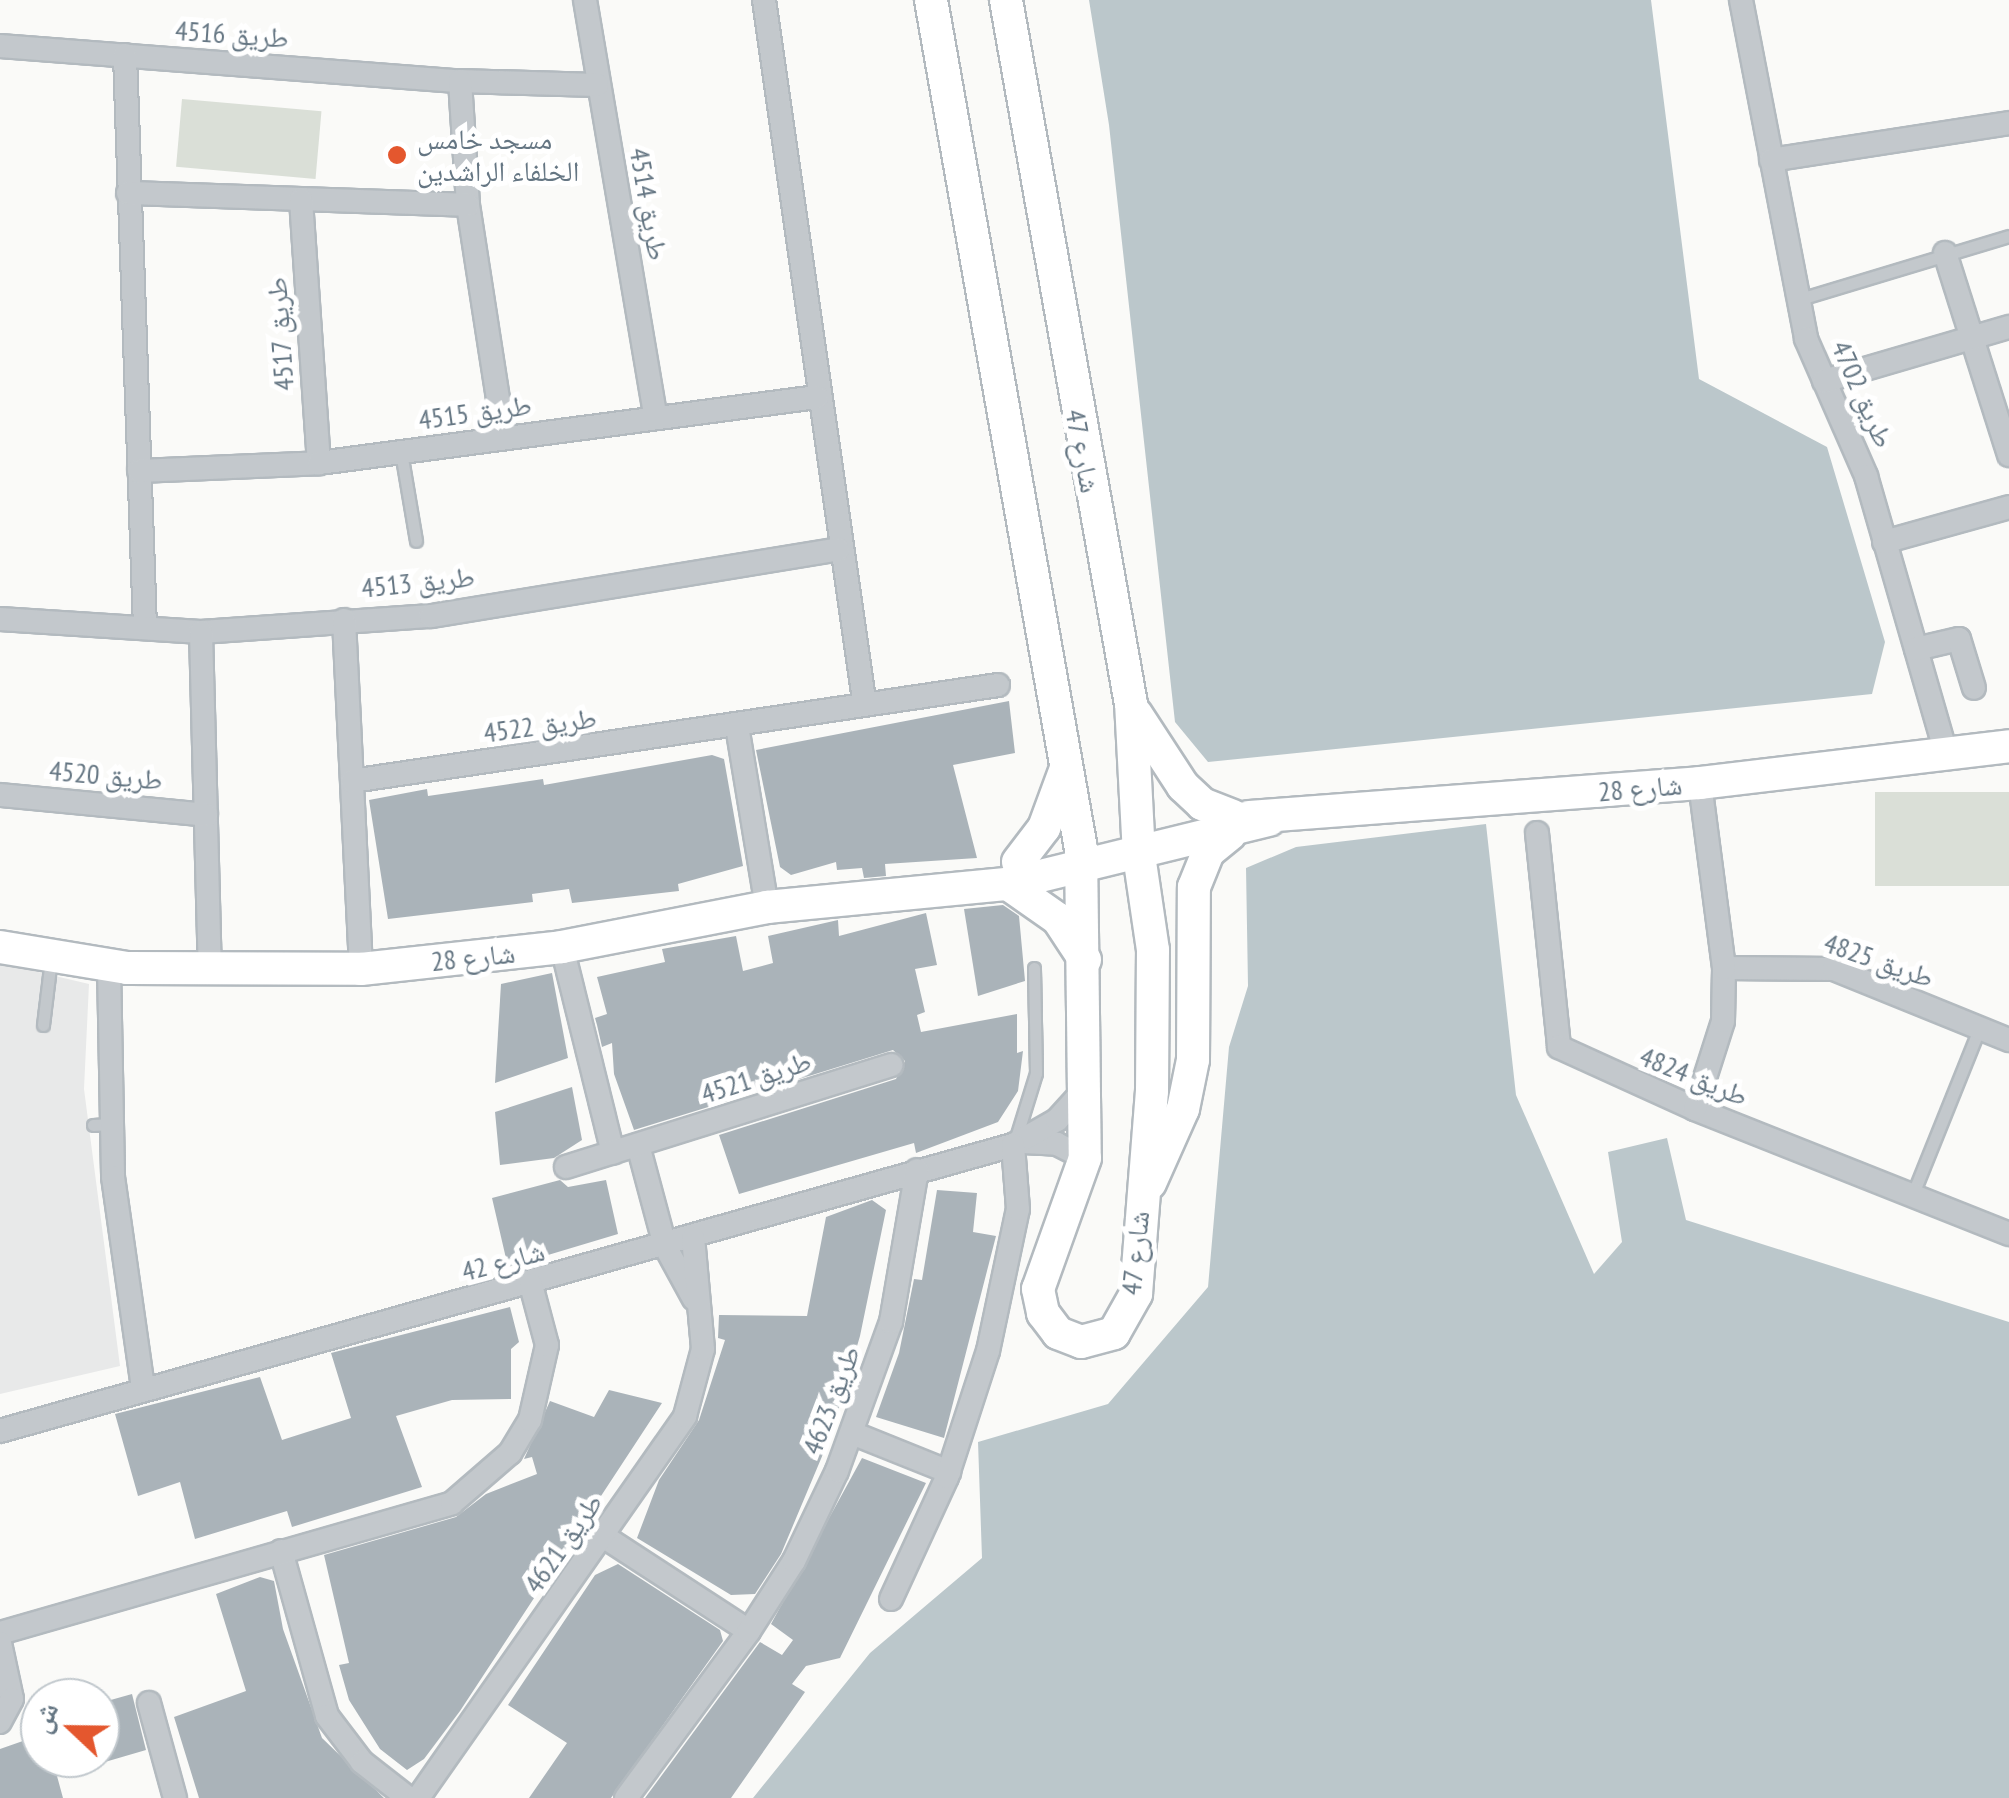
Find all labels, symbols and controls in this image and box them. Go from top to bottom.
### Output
street label: طريق 4516 [174,13,290,55]
place label: مسجد خامس الخلفاء الراشدين [417,122,579,188]
marker: مسجد خامس الخلفاء الراشدين [386,144,408,166]
street label: طريق 4514 [623,145,675,263]
street label: طريق 4517 [259,276,301,392]
street label: طريق 4702 [1825,335,1901,453]
street label: طريق 4515 [416,387,534,437]
street label: شارع 47 [1058,406,1108,496]
street label: طريق 4513 [360,559,476,605]
street label: طريق 4522 [481,700,599,750]
street label: طريق 4520 [48,753,164,797]
street label: شارع 28 [1597,768,1683,808]
street label: طريق 4825 [1820,926,1938,994]
street label: شارع 28 [429,936,517,978]
street label: طريق 4824 [1635,1039,1753,1113]
street label: طريق 4521 [697,1043,815,1111]
street label: شارع 47 [1114,1209,1156,1297]
street label: شارع 42 [458,1234,548,1288]
street label: طريق 4623 [795,1341,867,1459]
street label: طريق 4621 [517,1487,609,1599]
north arrow [20,1678,120,1778]
text: ش [21,1697,66,1738]

